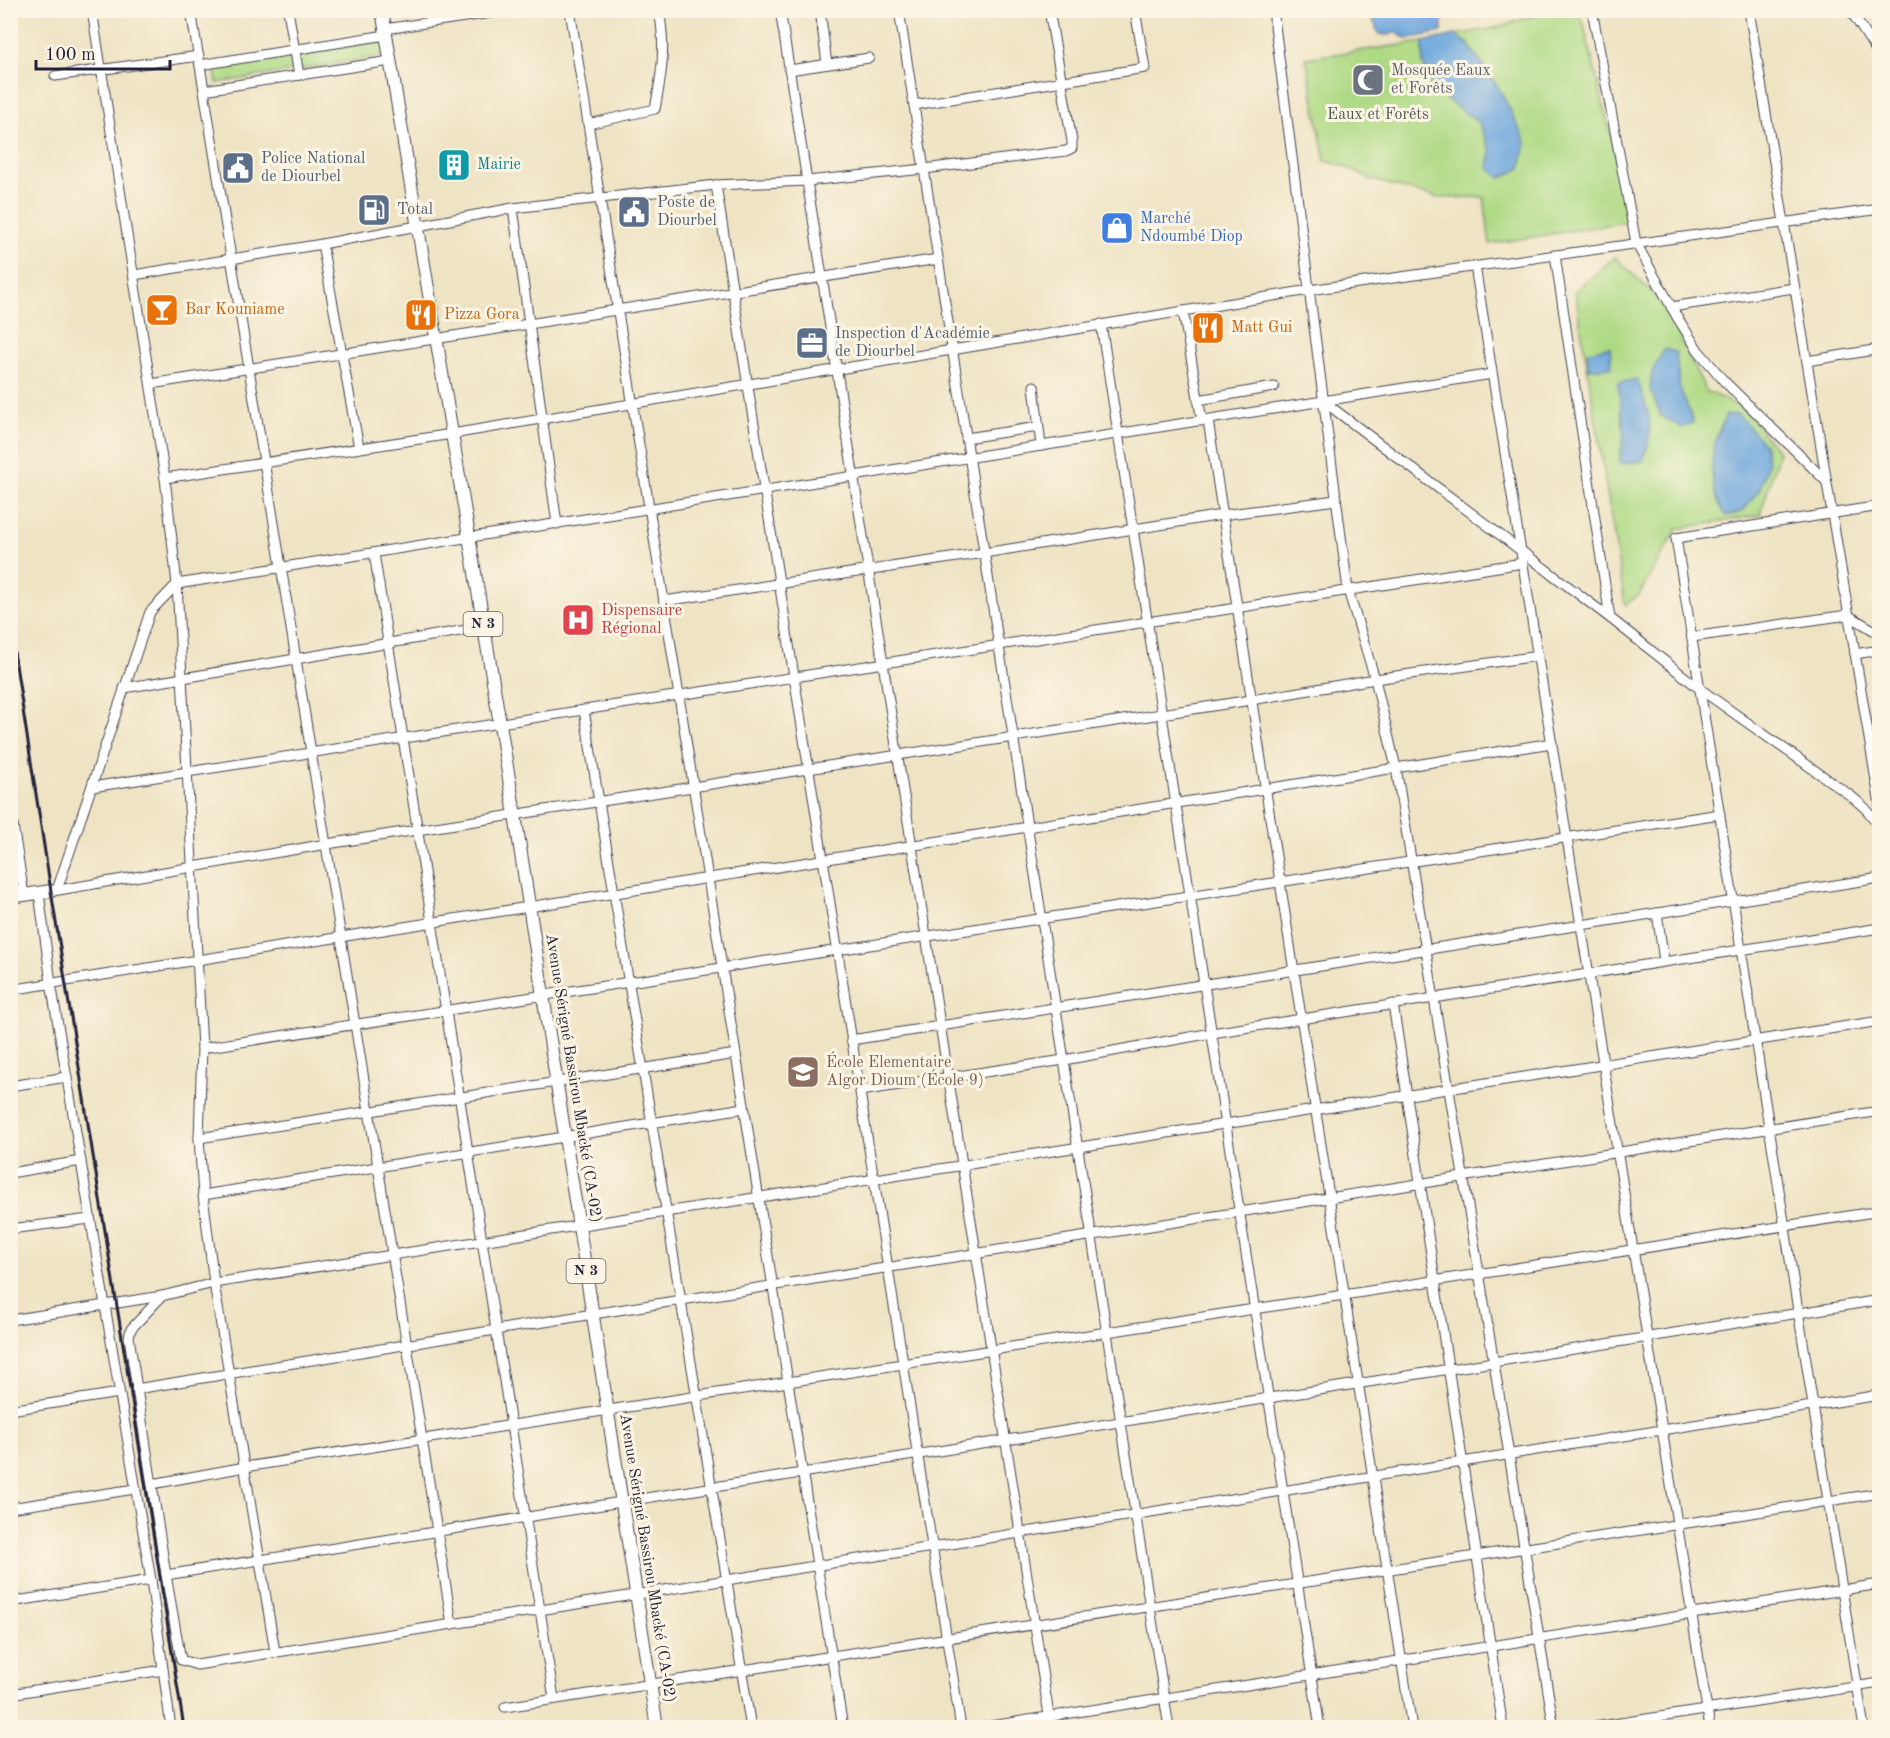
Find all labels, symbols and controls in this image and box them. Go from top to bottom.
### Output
scale bar [36,33,170,71]
text: 100 m [45,46,96,64]
mosque icon: Mosquée Eaux et Forêts [1350,62,1386,98]
place label: Mosquée Eaux et Forêts [1391,63,1491,97]
park label: Eaux et Forêts [1327,107,1429,123]
building icon: Mairie [436,147,472,183]
public building icon: Police National de Diourbel [220,150,256,186]
place label: Police National de Diourbel [261,151,365,185]
place label: Mairie [477,157,521,173]
fuel station icon: Total [356,192,392,228]
public building icon: Poste de Diourbel [616,194,652,230]
place label: Poste de Diourbel [657,195,717,229]
place label: Total [397,202,433,218]
shop icon: Marché Ndoumbé Diop [1099,210,1135,246]
place label: Marché Ndoumbé Diop [1140,211,1243,245]
bar icon: Bar Kouniame [144,292,180,328]
restaurant icon: Pizza Gora [403,297,439,333]
place label: Bar Kouniame [185,302,285,318]
place label: Pizza Gora [444,307,520,323]
restaurant icon: Matt Gui [1190,310,1226,346]
place label: Matt Gui [1231,320,1292,336]
office icon: Inspection d'Académie de Diourbel [794,325,830,361]
place label: Inspection d'Académie de Diourbel [835,326,990,360]
hospital icon: Dispensaire Régional [560,602,596,638]
place label: Dispensaire Régional [601,603,682,637]
road number: N 3 [464,612,502,636]
street label: Avenue Sérigné Bassirou Mbacké (CA-02) [542,932,605,1224]
place label: École Elementaire Algor Dioum (École 9) [826,1051,984,1089]
school or university icon: École Elementaire Algor Dioum (École 9) [785,1054,821,1090]
road number: N 3 [566,1259,606,1283]
street label: Avenue Sérigné Bassirou Mbacké (CA-02) [616,1412,679,1704]

